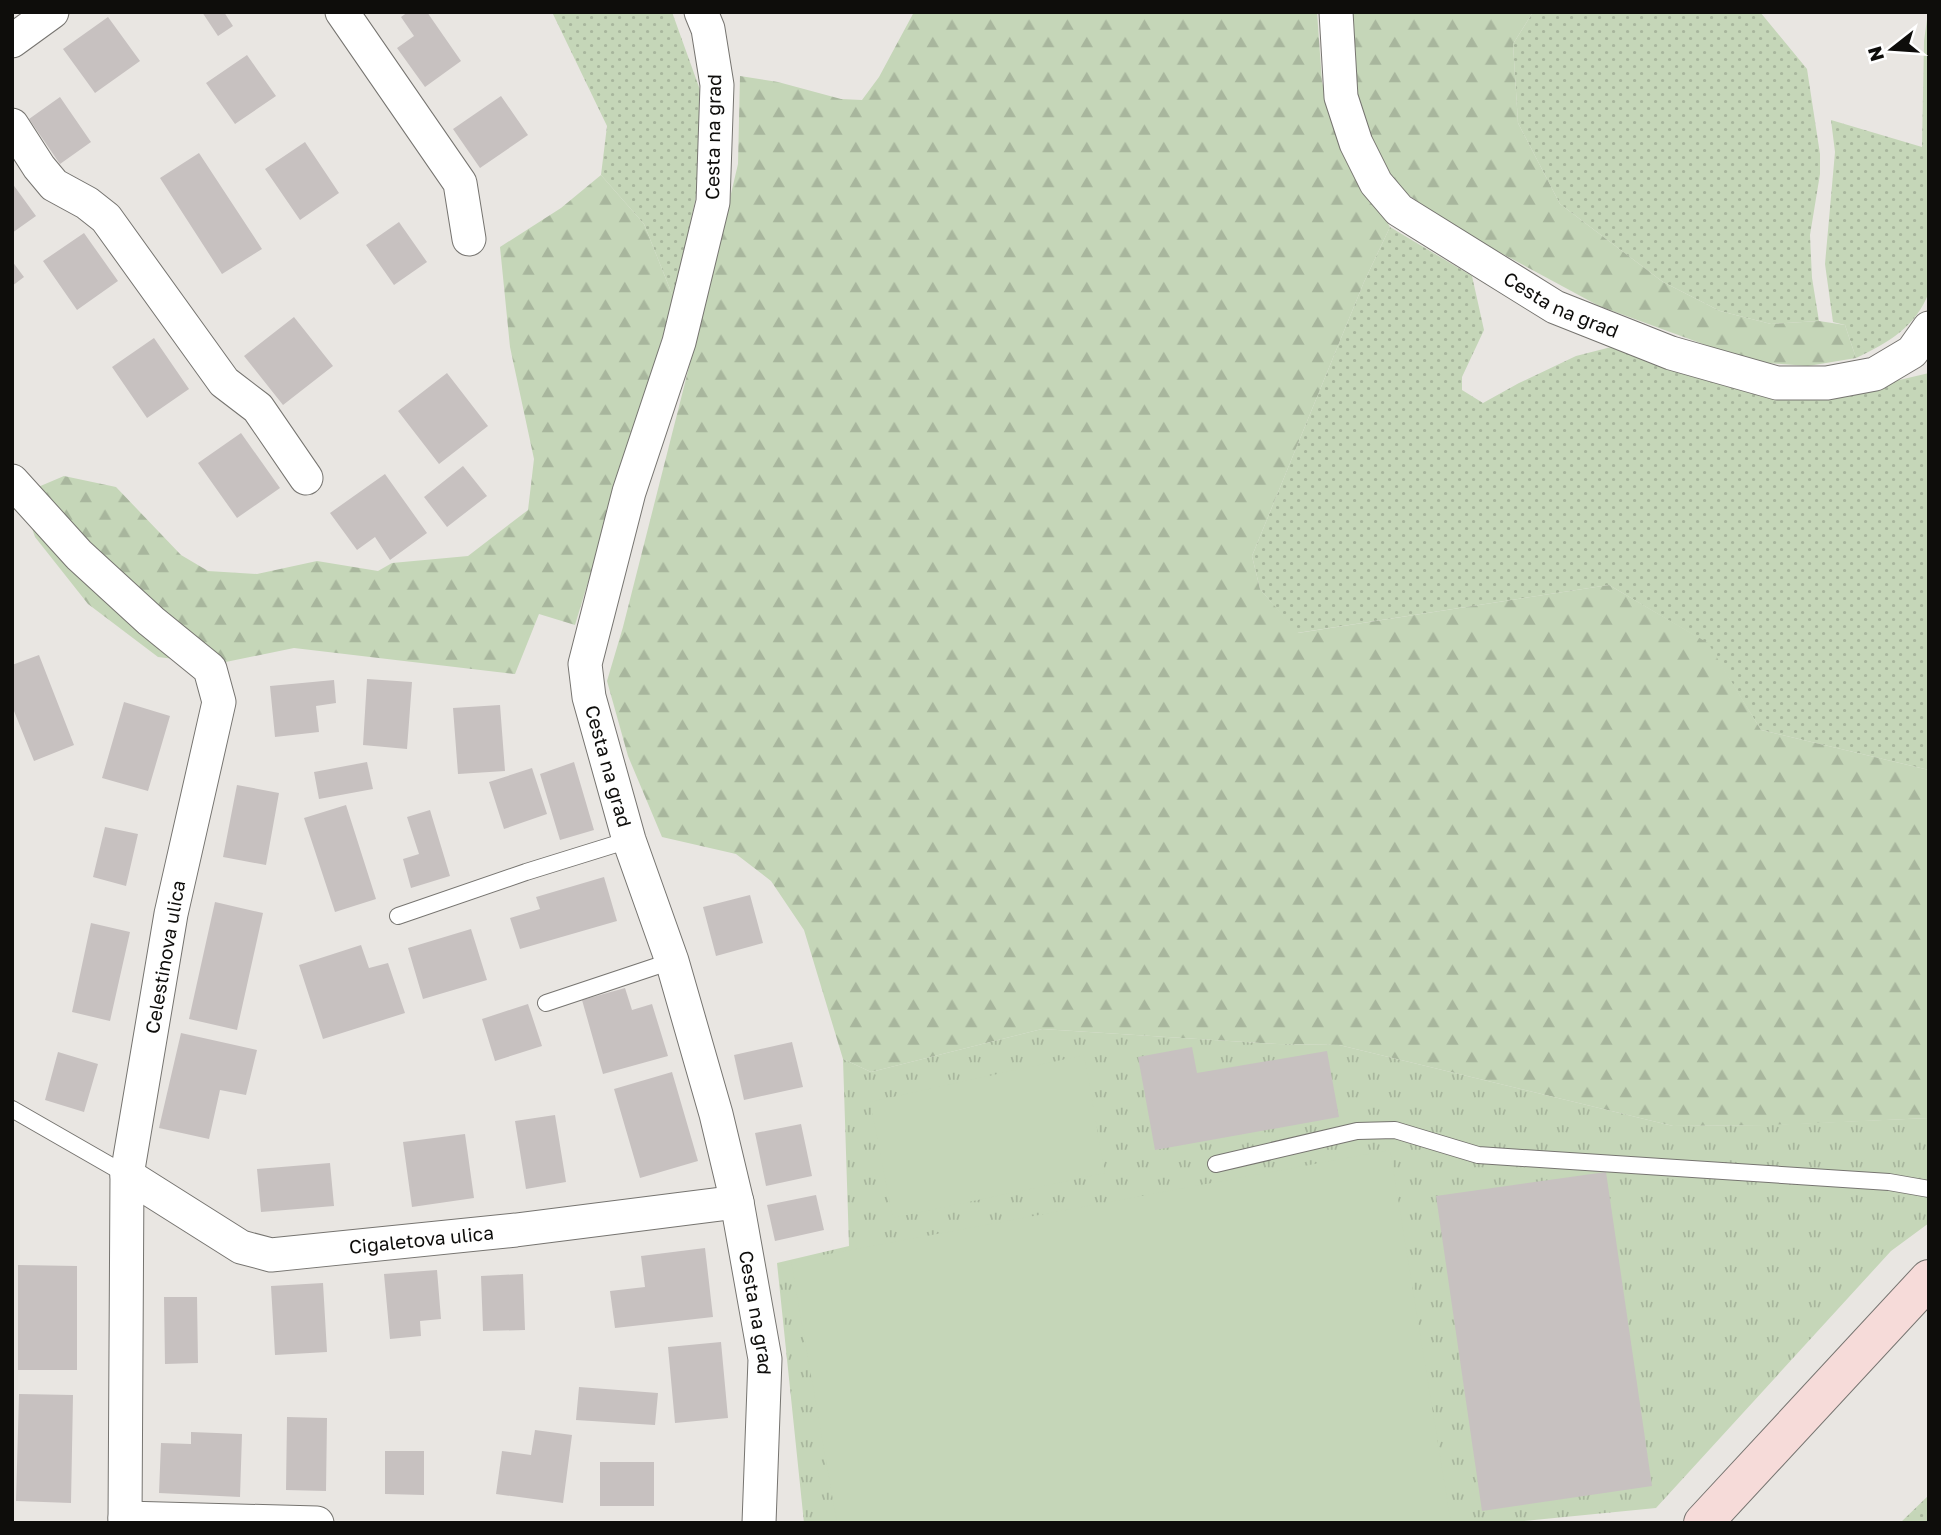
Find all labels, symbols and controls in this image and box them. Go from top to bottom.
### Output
north arrow [1857,14,1927,84]
text: N [1862,44,1888,64]
street label: Cesta na grad [700,74,725,200]
street label: Cesta na grad [1500,266,1622,342]
street label: Cesta na grad [581,702,637,830]
street label: Celestinova ulica [140,878,189,1036]
street label: Cigaletova ulica [348,1220,495,1258]
street label: Cesta na grad [735,1249,778,1375]

